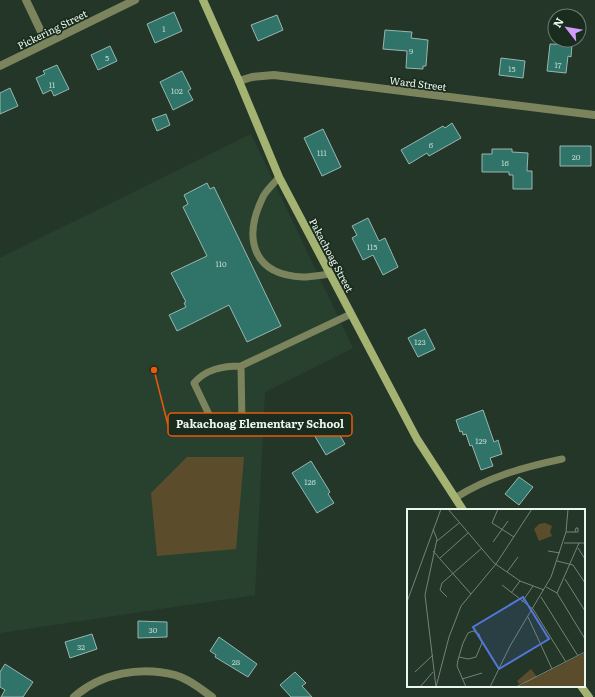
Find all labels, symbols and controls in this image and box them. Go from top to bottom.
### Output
street label: Pickering Street [14,6,90,52]
north arrow [547,8,587,48]
text: N [548,14,567,30]
house number: 1 [162,23,166,34]
house number: 9 [409,45,413,56]
house number: 5 [105,52,109,63]
house number: 17 [554,59,562,70]
house number: 15 [508,63,516,74]
street label: Ward Street [389,72,447,94]
house number: 11 [49,79,56,90]
house number: 102 [171,85,183,96]
house number: 6 [429,139,434,150]
house number: 111 [317,147,328,158]
house number: 20 [572,151,581,162]
house number: 16 [501,157,509,168]
street label: Pakachoag Street [306,215,358,295]
house number: 115 [367,241,377,252]
house number: 110 [215,258,227,269]
house number: 123 [414,336,426,347]
callout: Pakachoag Elementary School [168,413,352,436]
text: Pakachoag Elementary School [176,415,344,431]
house number: 129 [475,435,487,446]
house number: 126 [304,476,317,487]
inset map [407,509,585,687]
house number: 30 [149,624,158,635]
house number: 32 [77,641,85,652]
house number: 28 [232,656,241,667]

